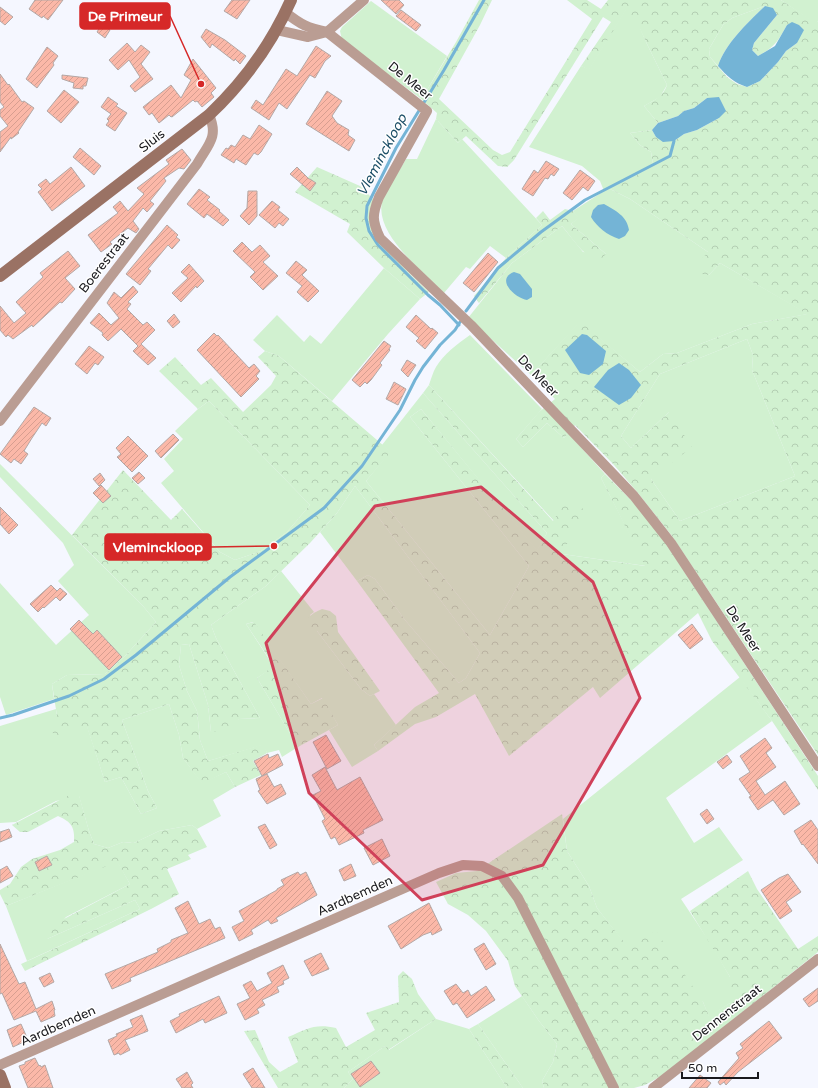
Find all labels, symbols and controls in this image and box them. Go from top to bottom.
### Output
callout: De Primeur [80,3,170,29]
text: De Primeur [88,8,163,25]
street label: De Meer [385,58,435,104]
water label: Vleminckloop [353,110,411,199]
street label: Sluis [136,126,168,156]
street label: Boerestraat [76,230,132,296]
street label: De Meer [514,352,562,400]
callout: Vleminckloop [105,534,211,560]
text: Vleminckloop [113,539,203,556]
street label: De Meer [722,603,764,655]
street label: Aardbemden [315,872,395,920]
street label: Dennenstraat [689,981,765,1045]
street label: Aardbemden [18,1002,98,1050]
scale bar [682,1054,758,1080]
text: 50 m [688,1061,717,1075]

